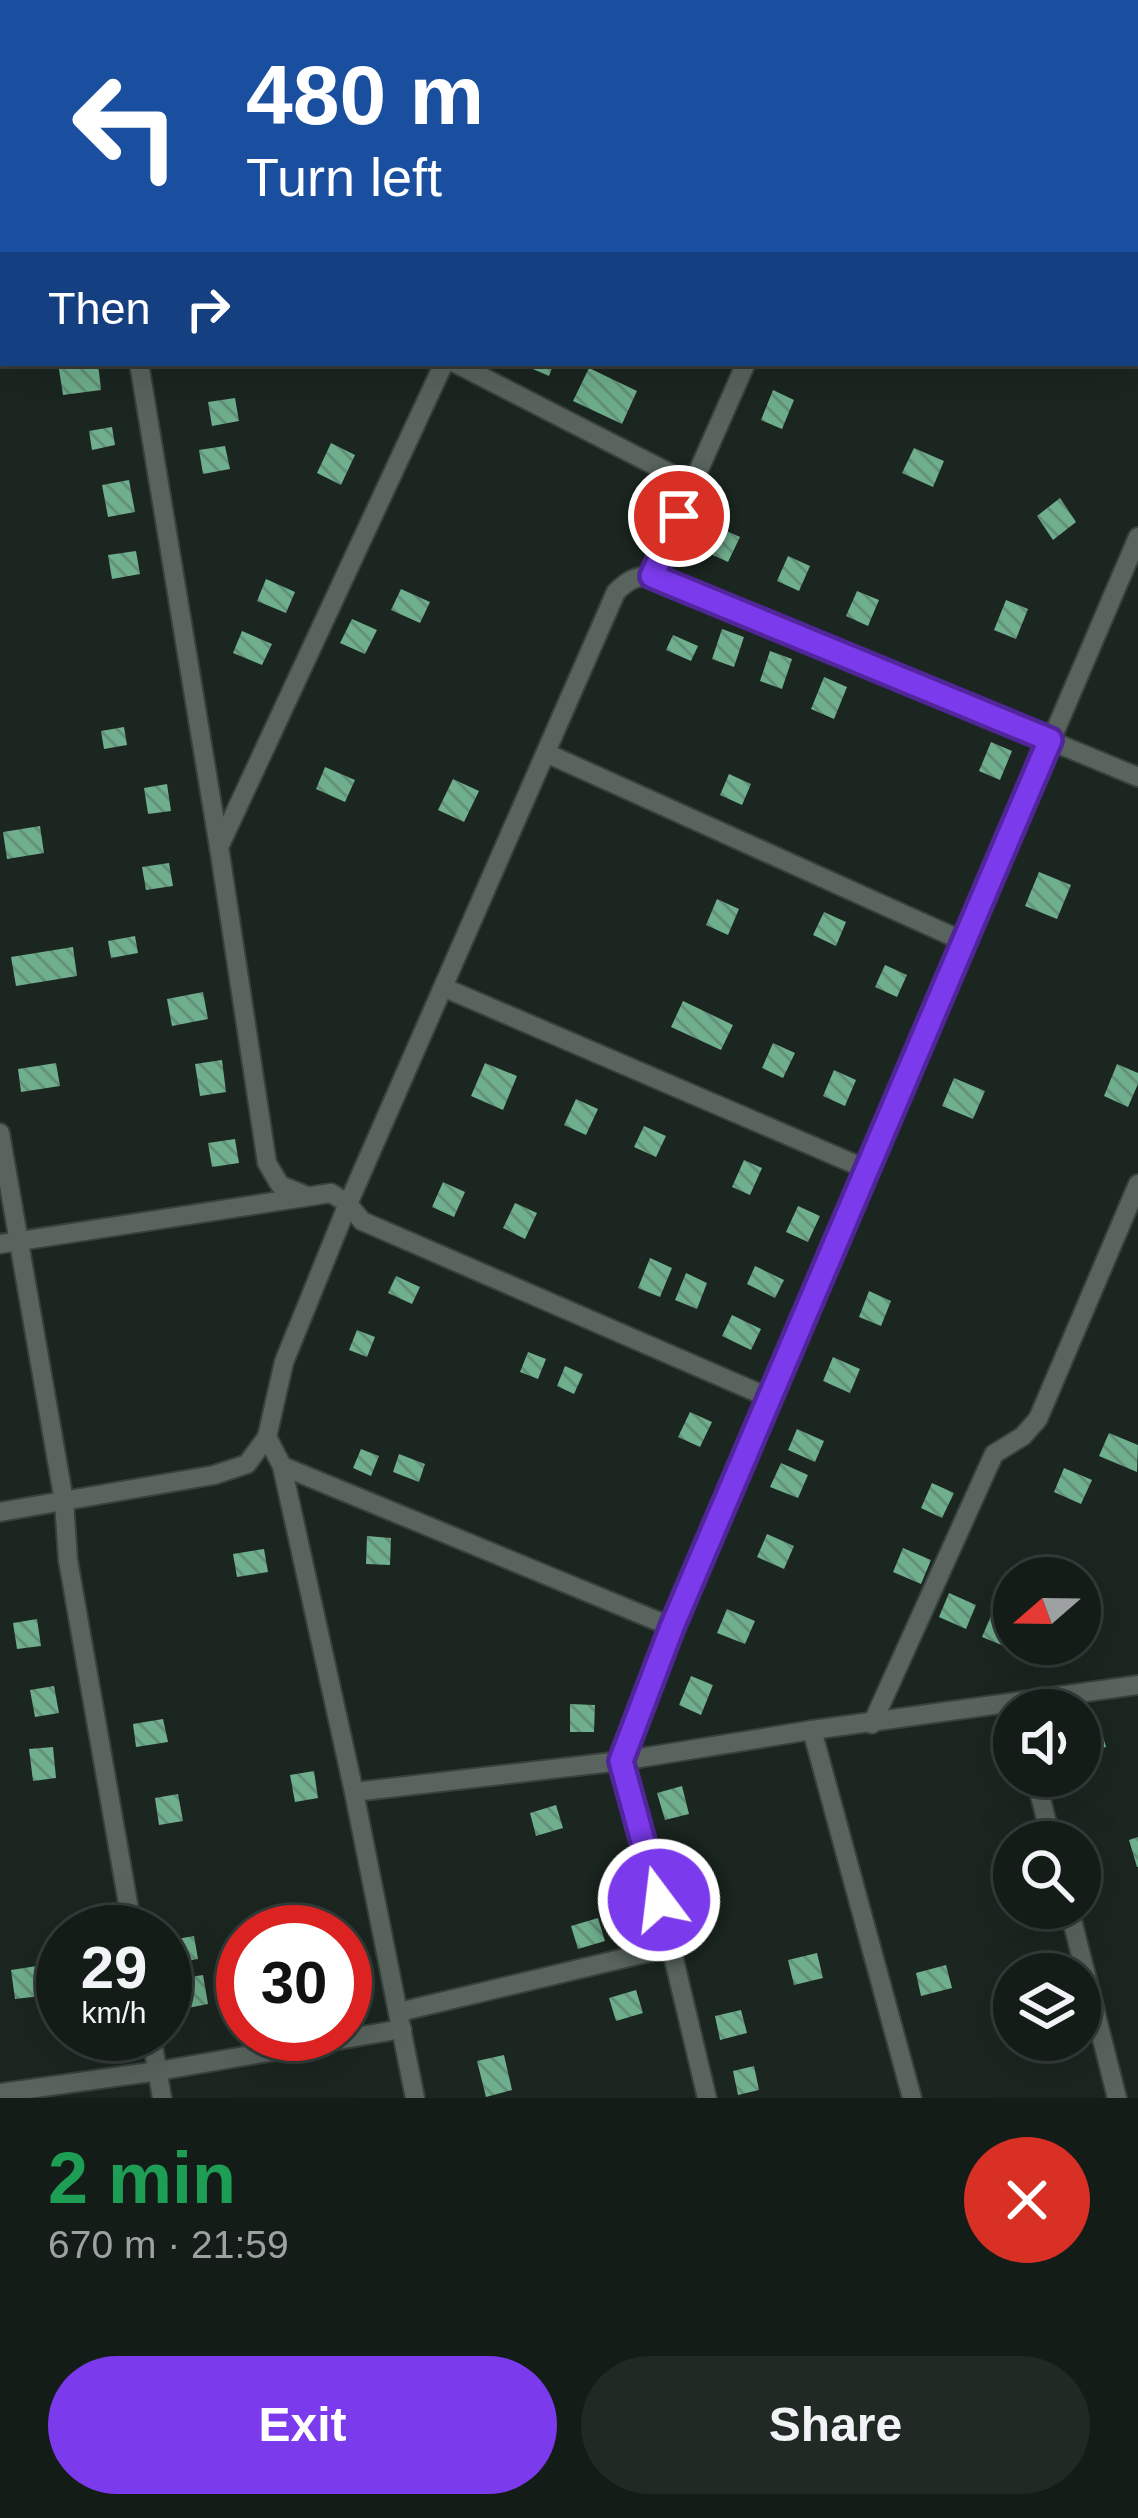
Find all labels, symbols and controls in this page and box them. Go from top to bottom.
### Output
icon: left [48,48,204,204]
text: 480 m [246,48,484,142]
text: Turn left [246,147,442,207]
icon: right [175,276,241,342]
text: Then [48,283,151,334]
pin [628,465,730,567]
icon: arrive [646,483,712,549]
north arrow [993,1557,1101,1665]
map controls [993,1557,1101,2061]
button: sound [993,1689,1101,1797]
button: search [993,1821,1101,1929]
position arrow [596,1837,722,1963]
speed limit sign: 30 [216,1905,372,2061]
text: 29 [81,1934,147,2001]
button: layers [993,1953,1101,2061]
text: km/h [81,1996,147,2029]
button: close [964,2137,1090,2263]
text: 2 min [48,2138,236,2218]
text: 670 m · 21:59 [48,2223,289,2266]
button: Exit [48,2356,557,2494]
button: Share [581,2356,1090,2494]

